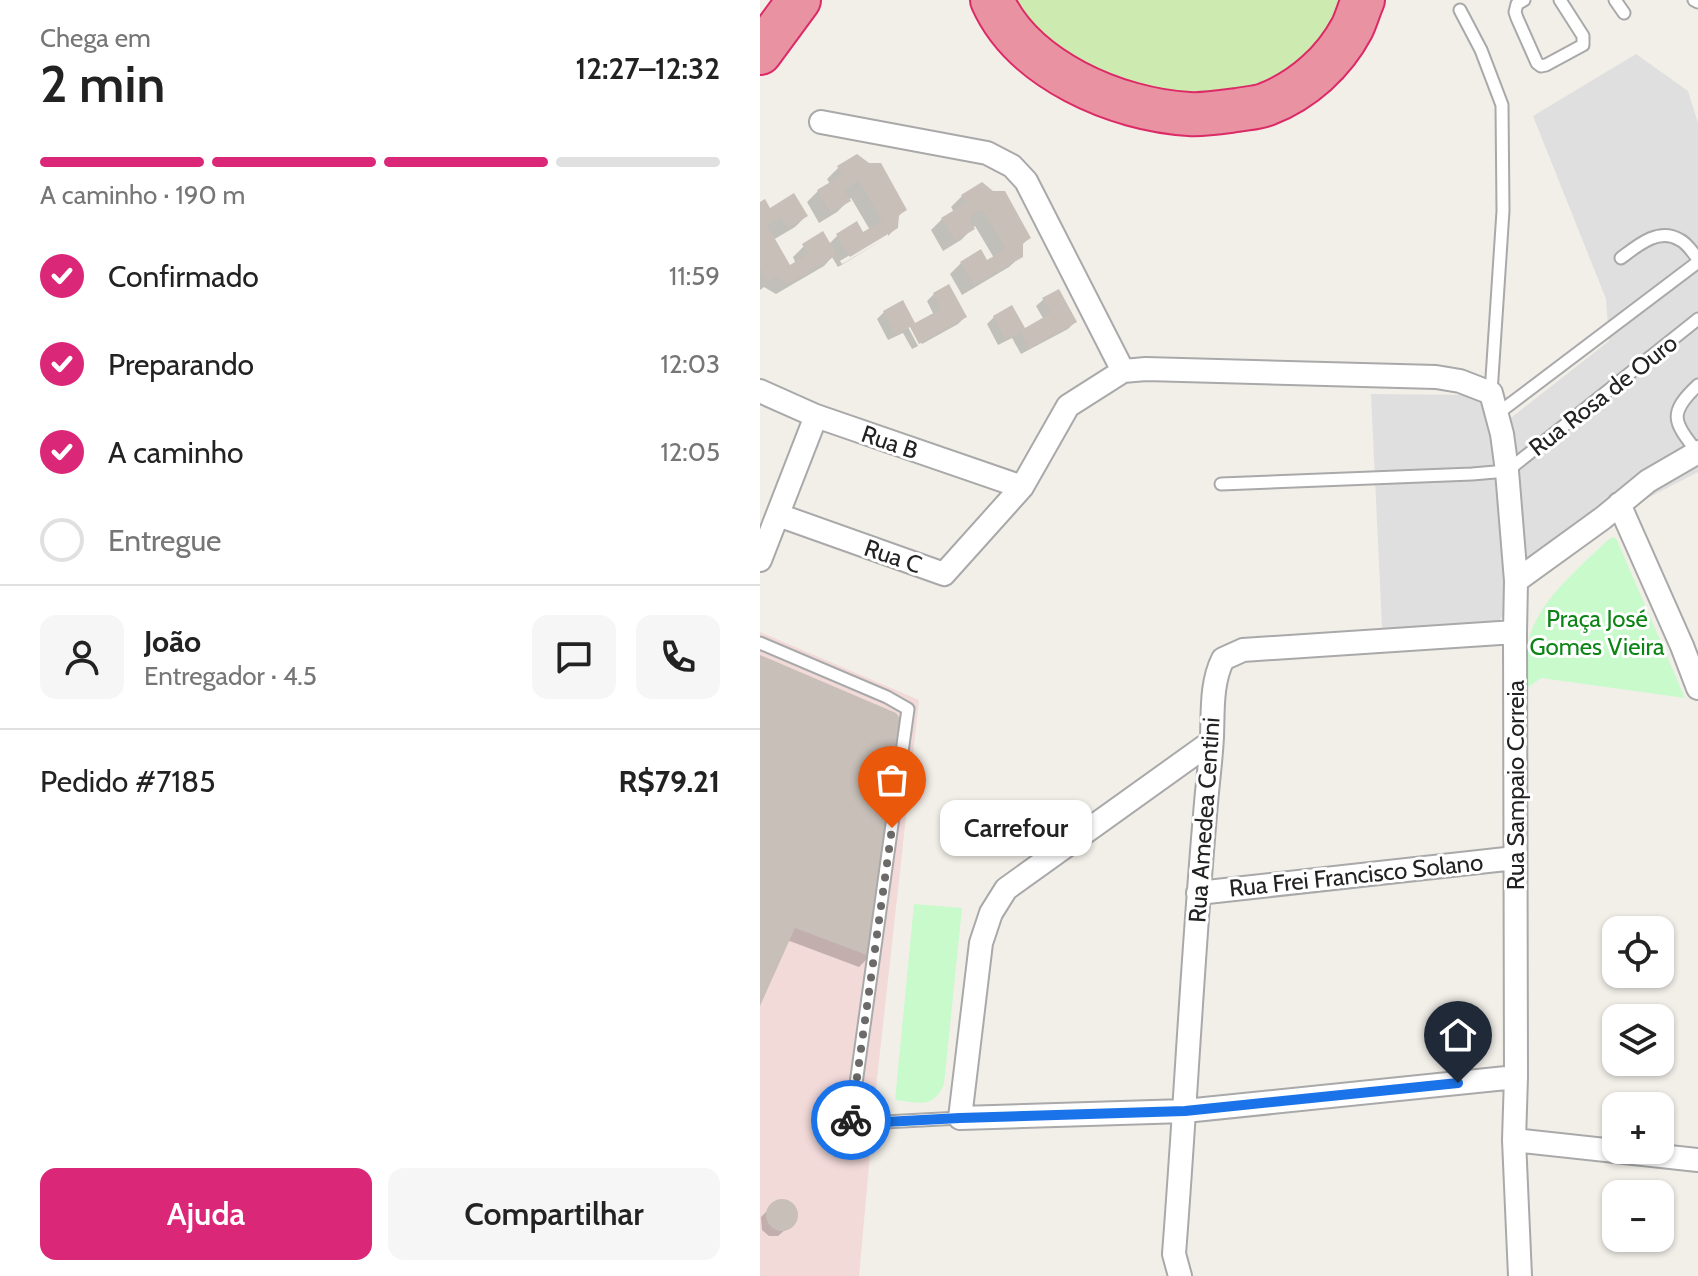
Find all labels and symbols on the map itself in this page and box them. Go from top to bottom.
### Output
street label: Rua Rosa de Ouro [1523,328,1683,462]
street label: Rua B [858,419,922,465]
street label: Rua C [861,533,925,579]
park label: Praça José Gomes Vieira [1530,604,1665,661]
street label: Rua Sampaio Correia [1501,679,1530,890]
street label: Rua Amedea Centini [1182,716,1226,924]
pin [858,746,926,828]
callout: Carrefour [940,800,1092,856]
street label: Rua Frei Francisco Solano [1228,847,1484,903]
pin [1424,1001,1492,1083]
courier [811,1080,891,1160]

